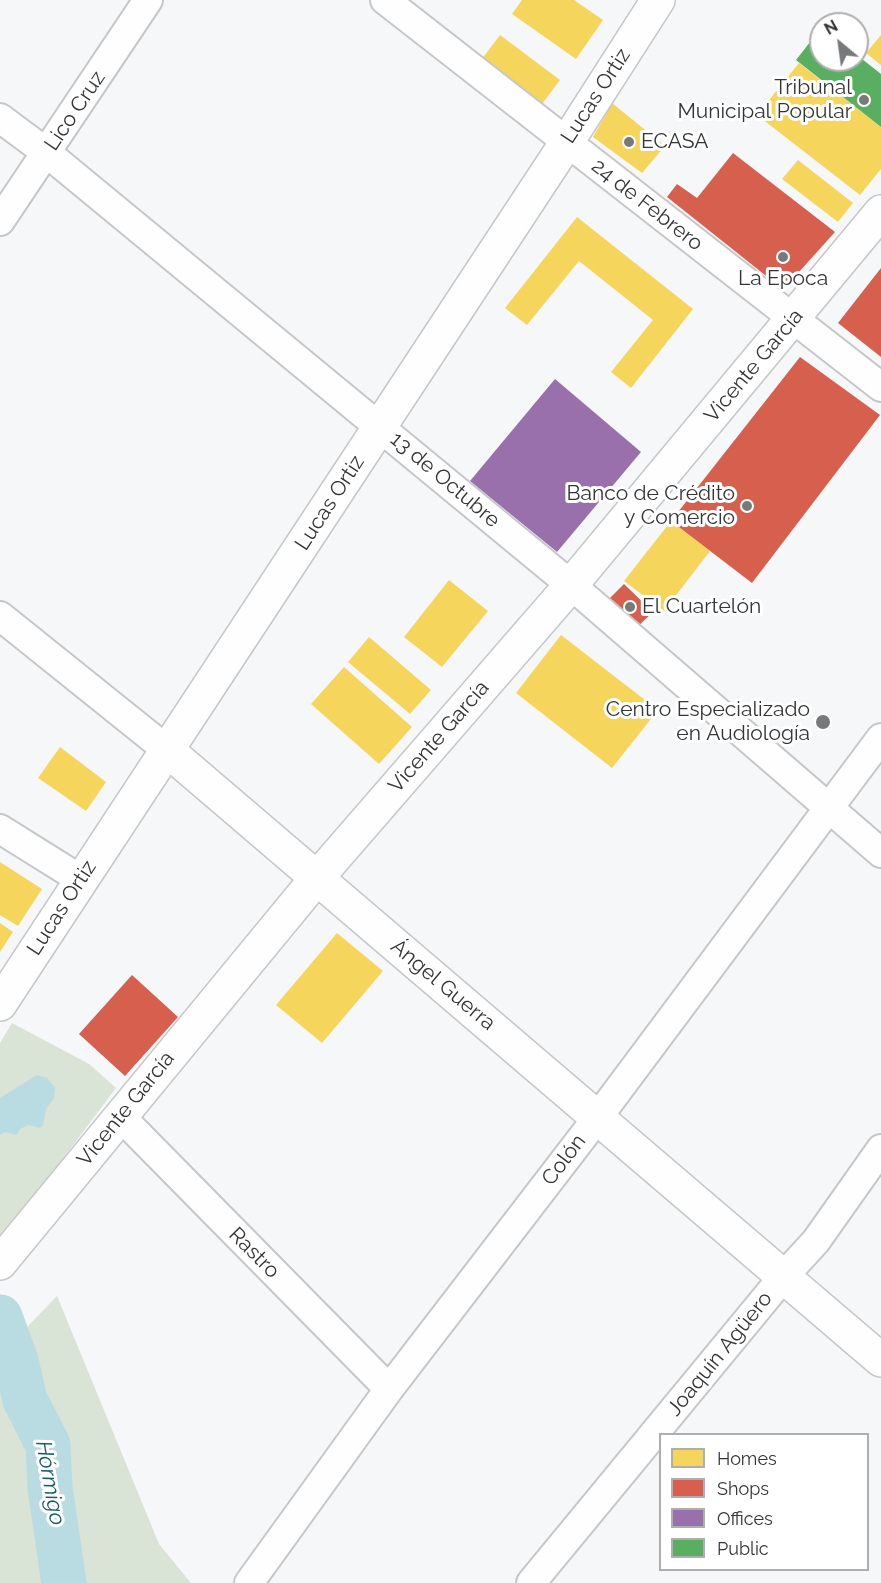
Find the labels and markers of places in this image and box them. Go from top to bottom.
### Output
place label: Tribunal Municipal Popular [677,75,852,125]
marker: Tribunal Municipal Popular [857,93,871,107]
place label: ECASA [641,129,708,155]
marker: ECASA [622,135,636,149]
marker: La Epoca [776,250,790,264]
place label: La Epoca [738,266,828,292]
place label: Banco de Crédito y Comercio [567,481,735,531]
marker: Banco de Crédito y Comercio [740,499,754,513]
place label: El Cuartelón [642,594,761,620]
marker: El Cuartelón [623,600,637,614]
place label: Centro Especializado en Audiología [606,697,810,747]
marker: Centro Especializado en Audiología [814,713,832,731]

